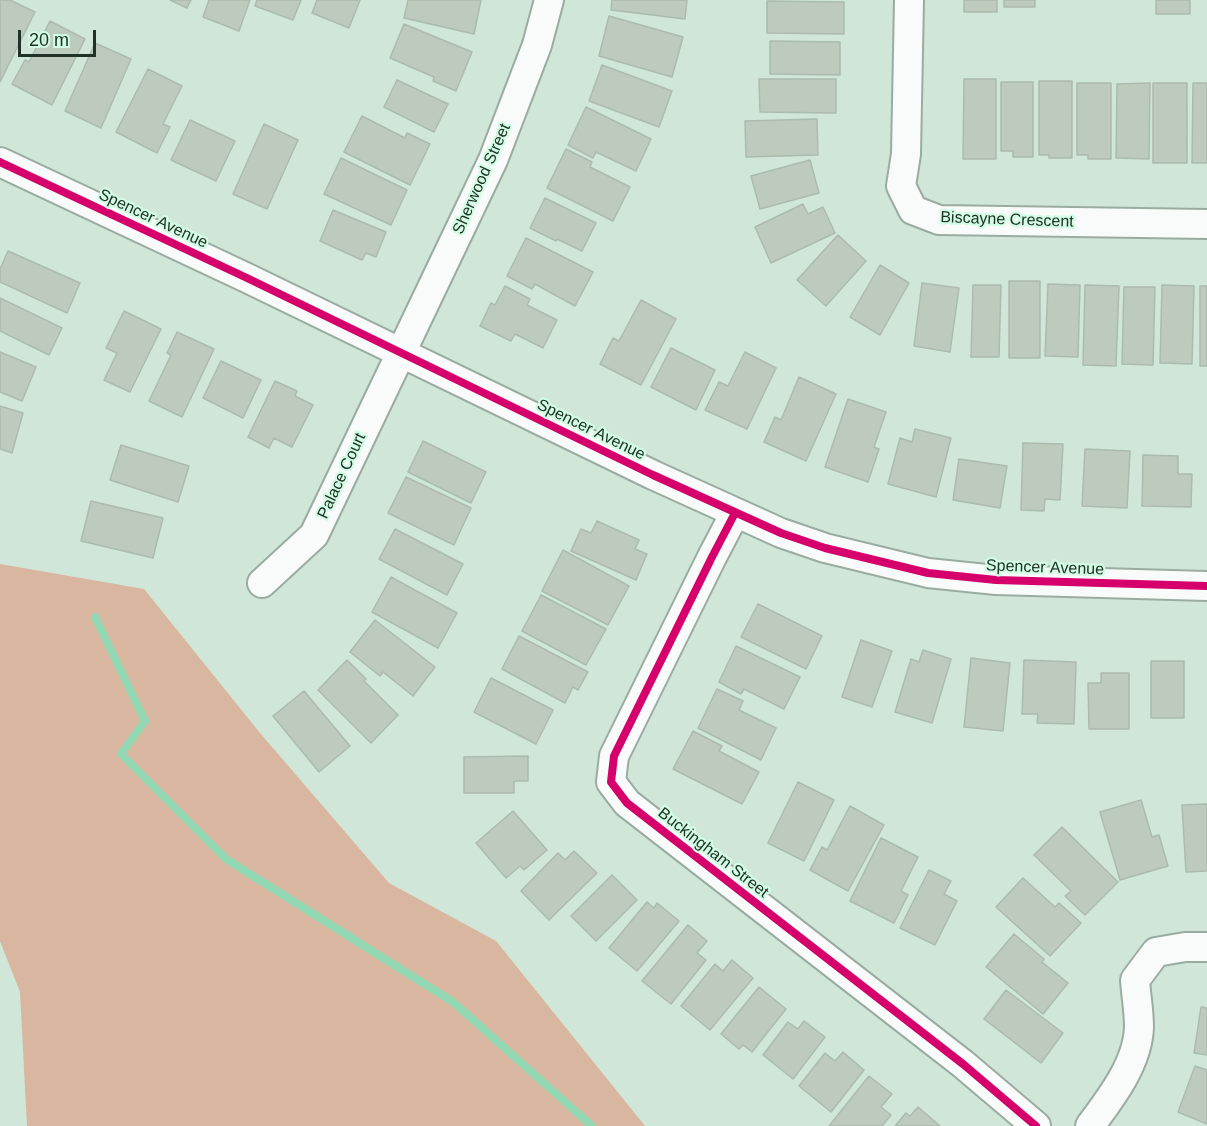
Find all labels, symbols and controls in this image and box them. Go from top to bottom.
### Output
scale bar [21,18,99,56]
text: 20 m [29,30,69,50]
street label: Sherwood Street [449,121,515,237]
street label: Spencer Avenue [95,185,211,253]
street label: Biscayne Crescent [940,208,1074,232]
street label: Spencer Avenue [534,396,648,464]
street label: Palace Court [314,430,370,522]
street label: Spencer Avenue [986,556,1104,580]
street label: Buckingham Street [654,804,772,902]

